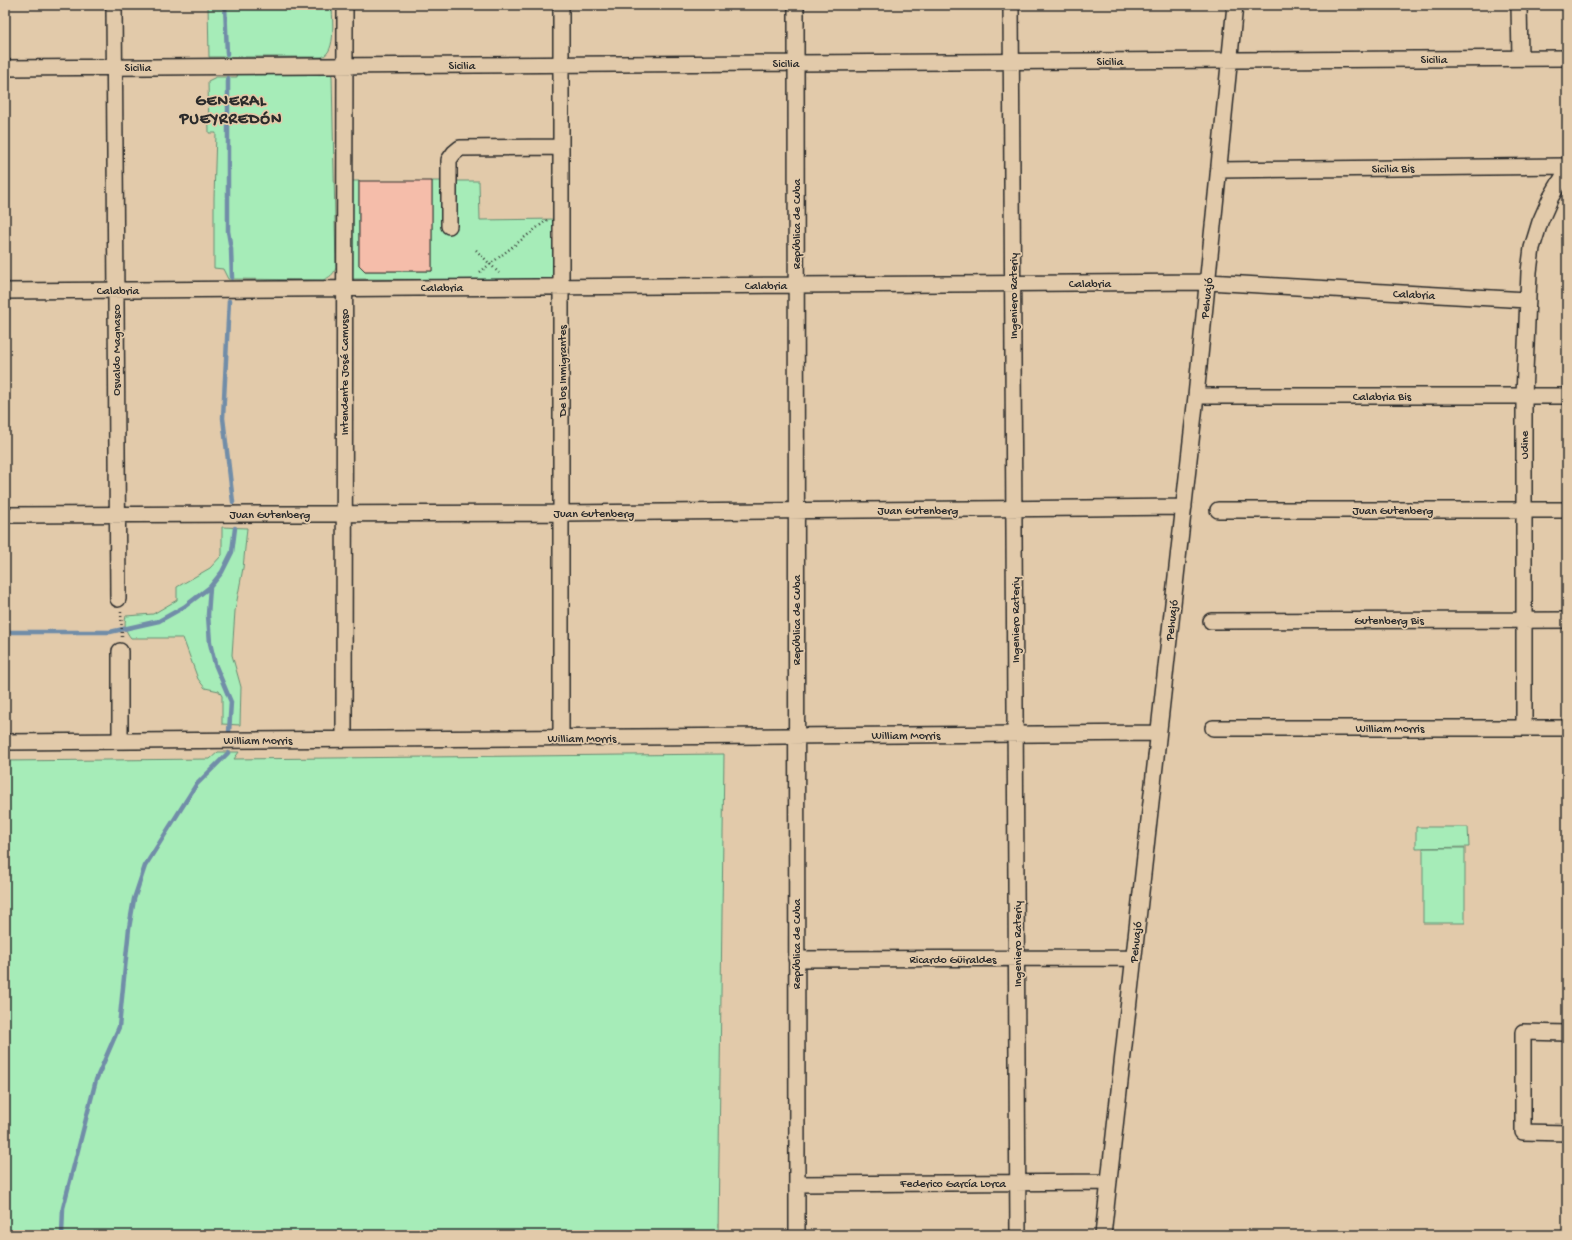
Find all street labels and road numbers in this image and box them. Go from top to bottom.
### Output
street label: Sicilia [1421,54,1448,68]
street label: Sicilia [1097,56,1124,70]
street label: Sicilia [773,58,800,72]
street label: Sicilia [449,60,476,74]
street label: Sicilia [125,62,152,76]
street label: Sicilia Bis [1372,163,1415,177]
street label: República de Cuba [791,178,805,269]
street label: Ingeniero Rateriy [1008,253,1022,339]
street label: Pehuajó [1199,277,1217,320]
street label: Calabria [1069,278,1111,292]
street label: Calabria [745,280,787,294]
street label: Calabria [421,282,463,296]
street label: Calabria [97,285,139,299]
street label: Calabria [1392,288,1436,304]
street label: Osvaldo Magnasco [111,304,125,396]
street label: Intendente José Camusso [339,309,353,435]
street label: De los Inmigrantes [557,325,571,418]
street label: Calabria Bis [1353,391,1412,405]
street label: Udine [1519,430,1533,459]
street label: Juan Gutenberg [878,505,959,519]
street label: Juan Gutenberg [1353,505,1434,519]
street label: Juan Gutenberg [554,508,635,522]
street label: Juan Gutenberg [230,509,311,523]
street label: República de Cuba [791,574,805,665]
street label: Ingeniero Rateriy [1010,577,1024,663]
street label: Pehuajó [1163,599,1182,643]
street label: Gutenberg Bis [1354,615,1424,629]
street label: William Morris [1356,723,1425,737]
street label: William Morris [872,730,941,744]
street label: William Morris [548,733,617,747]
street label: William Morris [224,735,293,749]
street label: República de Cuba [791,898,805,989]
street label: Ingeniero Rateriy [1012,901,1026,987]
street label: Pehuajó [1128,921,1146,964]
street label: Ricardo Güiraldes [910,954,997,968]
street label: Federico García Lorca [899,1178,1006,1192]

